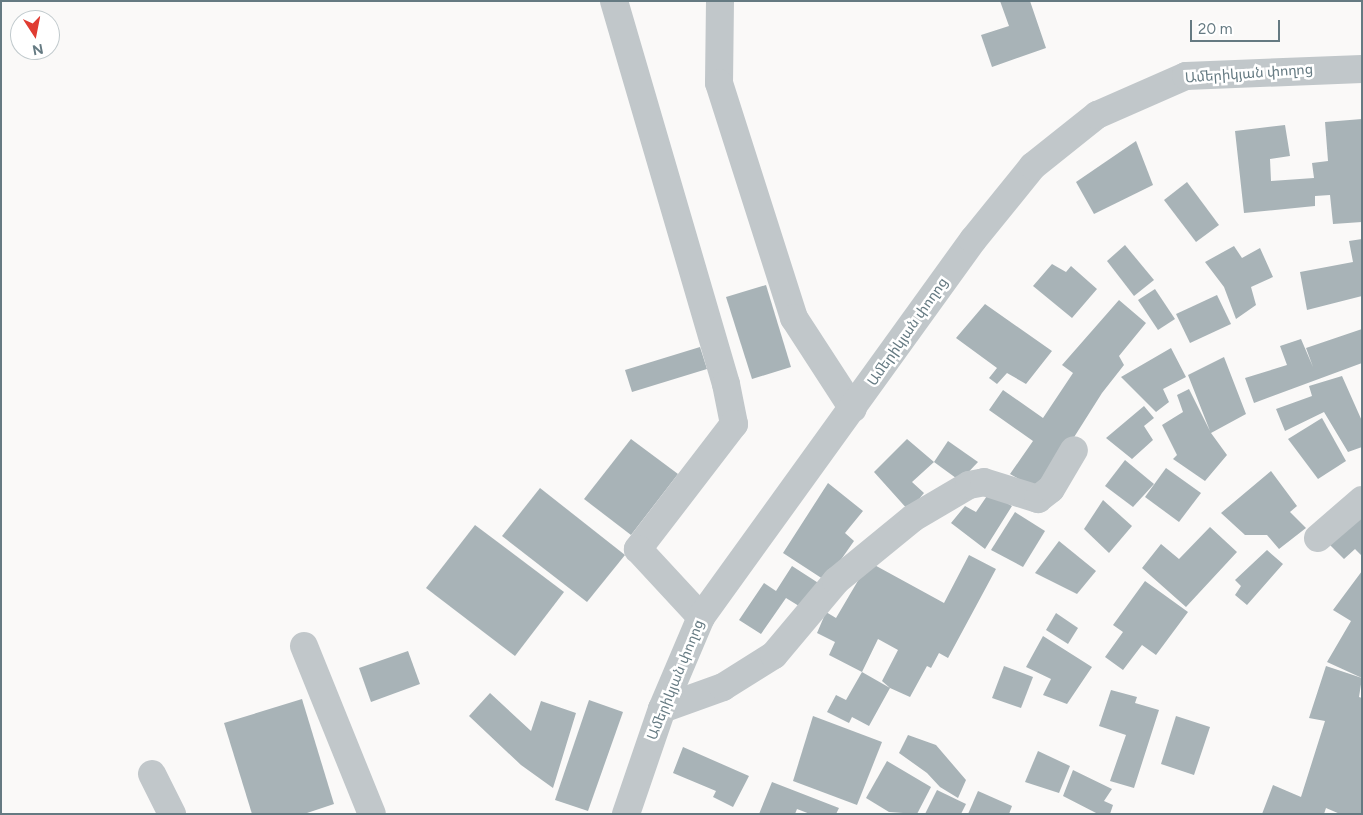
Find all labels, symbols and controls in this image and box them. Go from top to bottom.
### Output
north arrow [10,10,60,60]
scale bar [1193,10,1283,42]
text: 20 m [1198,20,1232,38]
text: N [31,40,45,59]
street label: Ամերիկյան փողոց [1184,61,1314,87]
street label: Ամերիկյան փողոց [864,275,952,389]
street label: Ամերիկյան փողոց [644,617,708,743]

